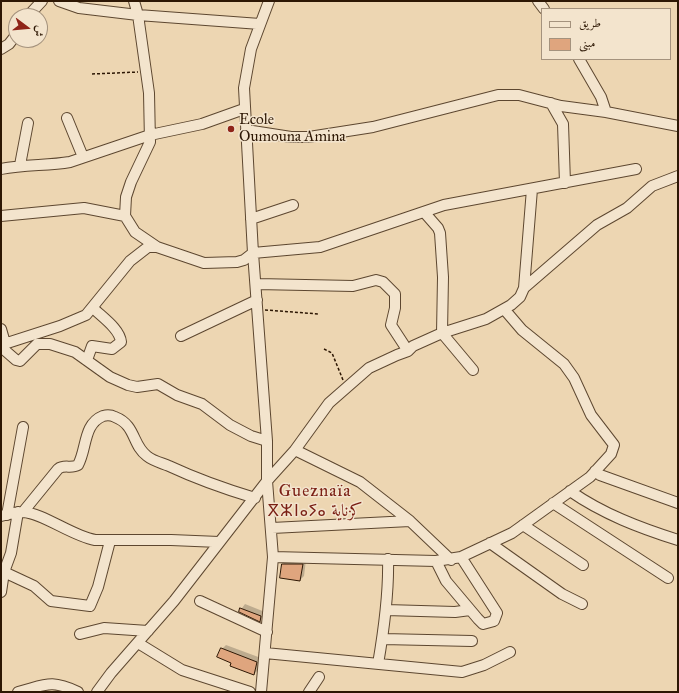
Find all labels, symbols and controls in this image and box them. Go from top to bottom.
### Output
north arrow [8,8,48,48]
legend [541,8,671,60]
text: طريق [579,16,601,30]
text: ش [31,24,47,38]
text: مبنى [579,36,595,50]
place label: Ecole Oumouna Amina [239,111,346,146]
marker: Ecole Oumouna Amina [226,124,236,134]
district label: Gueznaïa ⴳⵣⵏⴰⵢⴰ كزناية [271,482,359,522]

